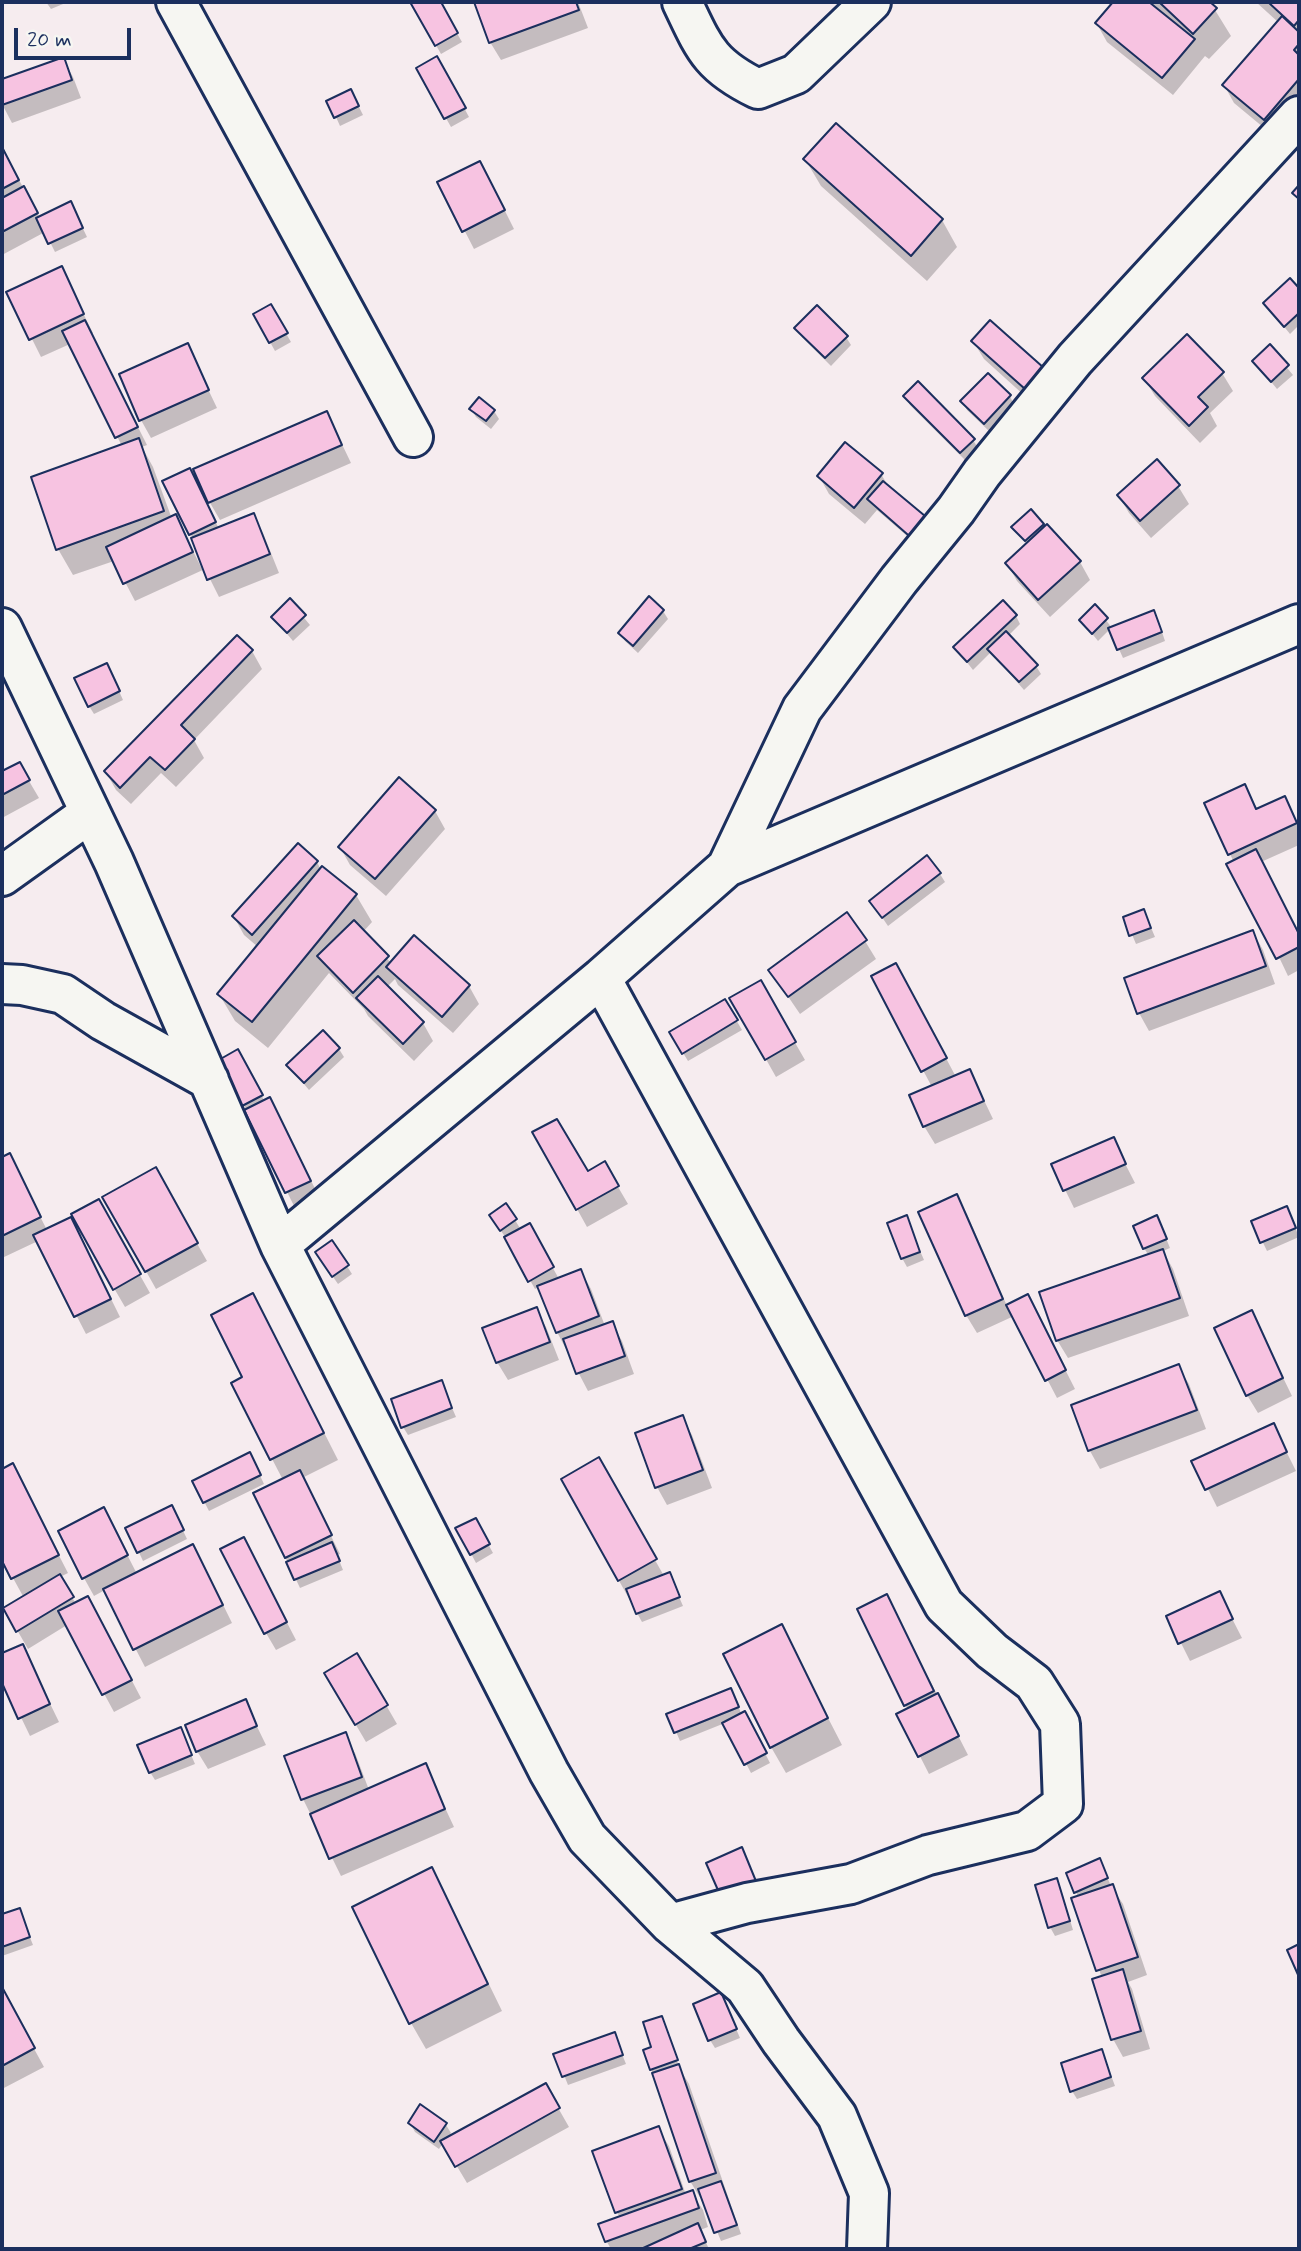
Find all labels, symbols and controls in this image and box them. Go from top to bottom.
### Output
scale bar [18,14,135,58]
text: 20 m [27,26,72,54]

